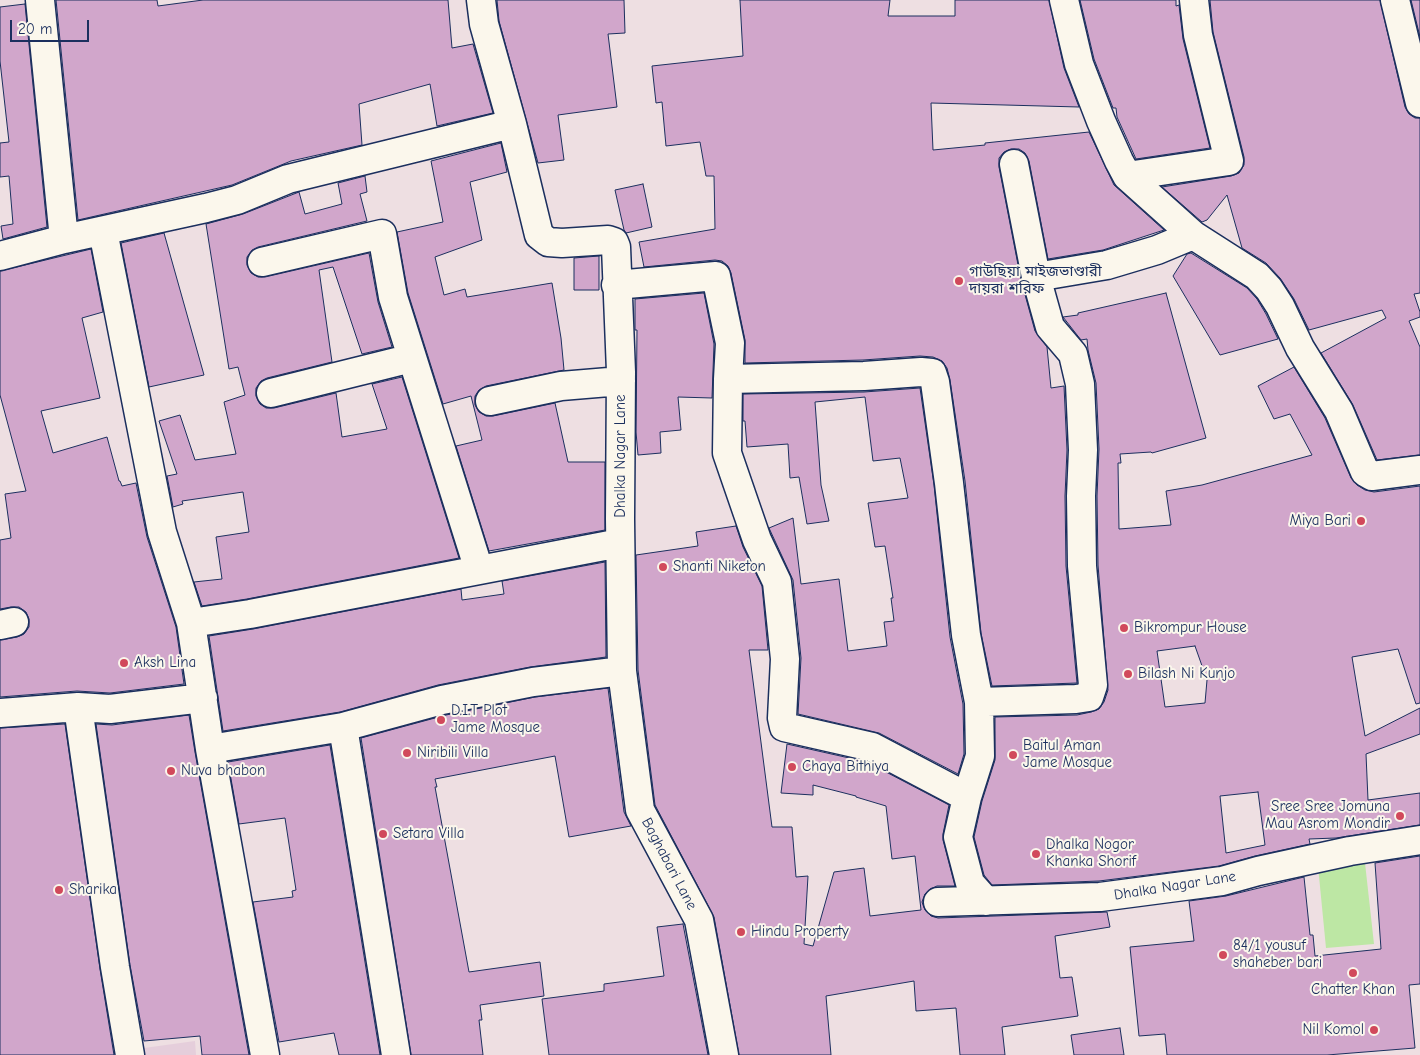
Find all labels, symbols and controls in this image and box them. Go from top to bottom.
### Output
scale bar [12,10,91,42]
text: 20 m [18,20,52,38]
place label: গাউছিয়া মাইজভাণ্ডারী দায়রা শরিফ [969,263,1102,298]
marker: গাউছিয়া মাইজভাণ্ডারী দায়রা শরিফ [953,275,965,287]
street label: Dhalka Nagar Lane [612,394,630,518]
place label: Miya Bari [1289,512,1351,530]
marker: Miya Bari [1355,515,1367,527]
place label: Shanti Niketon [673,558,766,576]
marker: Shanti Niketon [657,561,669,573]
place label: Bikrompur House [1134,619,1247,637]
marker: Bikrompur House [1118,622,1130,634]
place label: Aksh Lina [134,654,196,672]
marker: Aksh Lina [118,657,130,669]
place label: Bilash Ni Kunjo [1138,665,1235,683]
marker: Bilash Ni Kunjo [1122,668,1134,680]
place label: D.I.T Plot Jame Mosque [451,702,540,737]
marker: D.I.T Plot Jame Mosque [435,714,447,726]
place label: Baitul Aman Jame Mosque [1023,737,1112,772]
place label: Niribili Villa [417,744,489,762]
marker: Niribili Villa [401,747,413,759]
marker: Baitul Aman Jame Mosque [1007,749,1019,761]
place label: Chaya Bithiya [802,758,889,776]
marker: Chaya Bithiya [786,761,798,773]
place label: Nuva bhabon [181,762,265,780]
marker: Nuva bhabon [165,765,177,777]
place label: Sree Sree Jomuna Mau Asrom Mondir [1265,798,1390,833]
marker: Sree Sree Jomuna Mau Asrom Mondir [1394,810,1406,822]
street label: Baghabari Lane [637,815,701,913]
place label: Setara Villa [393,825,465,843]
marker: Setara Villa [377,828,389,840]
place label: Dhalka Nogor Khanka Shorif [1046,836,1136,871]
marker: Dhalka Nogor Khanka Shorif [1030,848,1042,860]
street label: Dhalka Nagar Lane [1113,867,1237,905]
place label: Sharika [69,881,117,899]
marker: Sharika [53,884,65,896]
place label: Hindu Property [751,923,849,941]
marker: Hindu Property [735,926,747,938]
place label: 84/1 yousuf shaheber bari [1233,937,1322,972]
marker: 84/1 yousuf shaheber bari [1217,949,1229,961]
marker: Chatter Khan [1347,967,1359,979]
place label: Chatter Khan [1311,981,1395,999]
place label: Nil Komol [1302,1021,1364,1039]
marker: Nil Komol [1368,1024,1380,1036]

